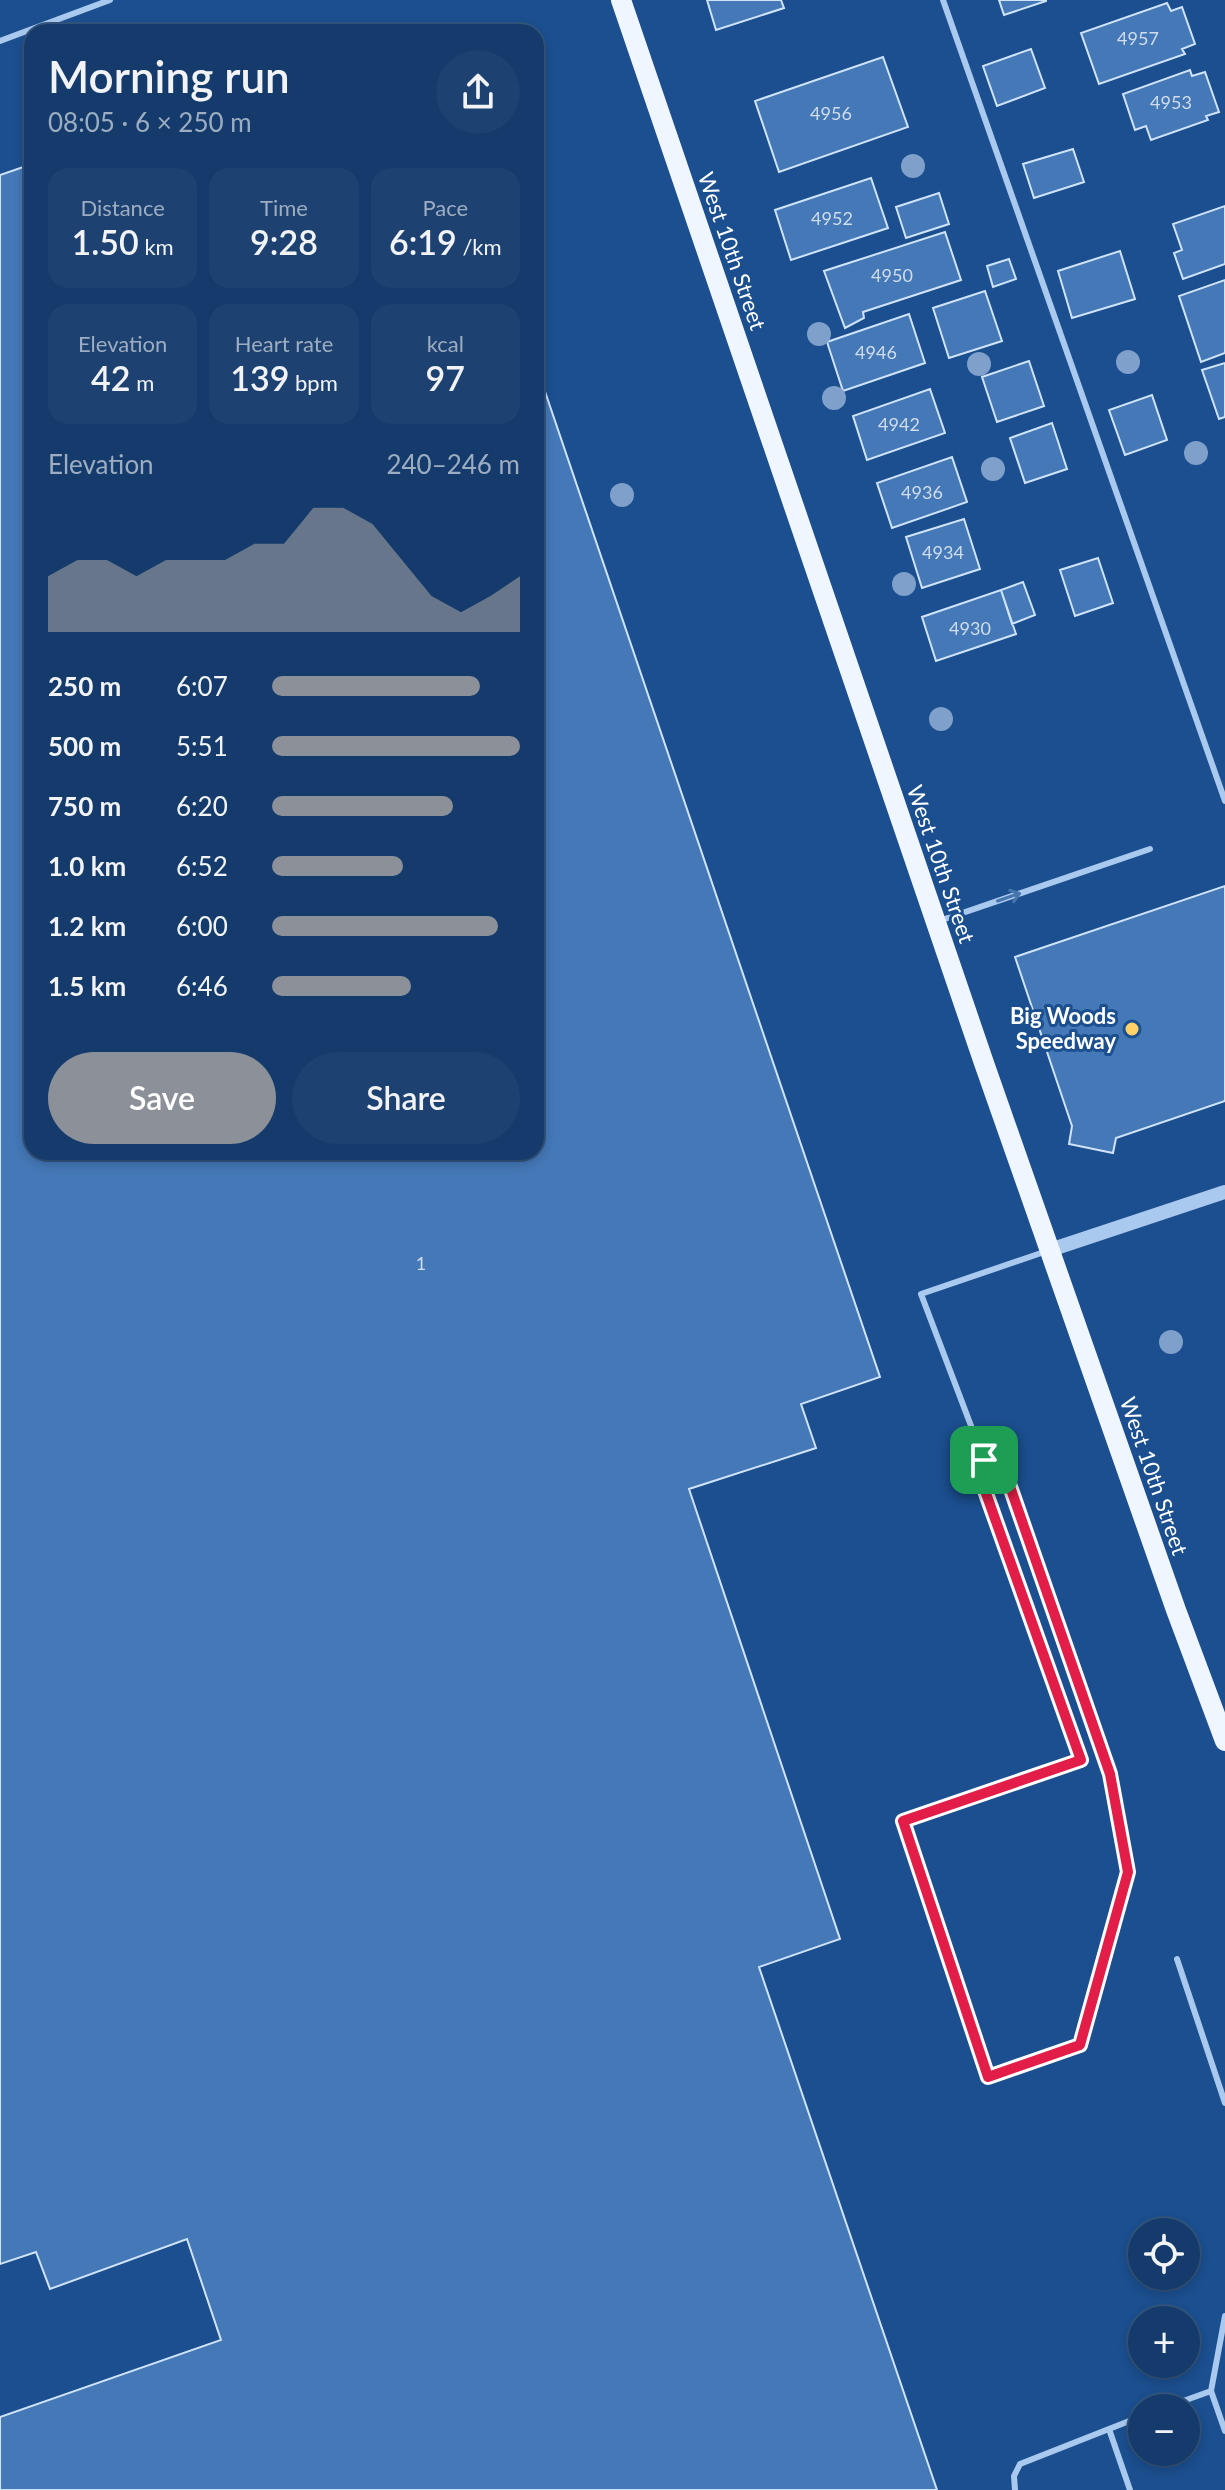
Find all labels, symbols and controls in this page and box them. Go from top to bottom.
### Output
house number: 4957 [1117,27,1159,49]
text: Morning run [48,50,290,102]
button: share [436,50,520,134]
house number: 4953 [1150,91,1192,113]
house number: 4956 [810,102,852,124]
text: 08:05 · 6 × 250 m [48,106,252,138]
street label: West 10th Street [693,168,772,334]
text: Distance [80,194,165,221]
text: Time [260,194,308,221]
text: Pace [422,194,468,221]
house number: 4952 [811,207,853,229]
text: 1.50 [72,221,139,262]
text: 9:28 [250,221,318,262]
text: 6:19 [389,221,457,262]
text: km [139,233,174,260]
text: /km [457,233,502,260]
house number: 4950 [871,264,913,286]
text: Elevation [78,330,167,357]
text: Heart rate [235,330,333,357]
text: kcal [427,330,464,357]
house number: 4946 [855,341,897,363]
text: 42 [91,357,131,398]
text: 139 [230,357,289,398]
text: 97 [426,357,465,398]
text: m [131,369,154,396]
text: bpm [289,369,338,396]
house number: 4942 [878,413,920,435]
text: Elevation [48,448,154,480]
text: 240–246 m [386,448,520,480]
house number: 4936 [901,481,943,503]
house number: 4934 [922,541,964,563]
house number: 4930 [949,617,991,639]
text: 250 m [48,670,121,702]
text: 6:07 [176,670,228,702]
text: 500 m [48,730,121,762]
text: 5:51 [176,730,228,762]
street label: West 10th Street [902,781,981,947]
text: 750 m [48,790,121,822]
text: 6:20 [176,790,228,822]
text: 1.0 km [48,850,126,882]
text: 6:52 [176,850,228,882]
one-way arrow [997,888,1022,903]
text: 1.2 km [48,910,126,942]
text: 6:00 [176,910,228,942]
text: 1.5 km [48,970,126,1002]
text: 6:46 [176,970,228,1002]
place label: Big Woods Speedway [1010,1002,1116,1054]
marker: Big Woods Speedway [1123,1020,1141,1038]
button: Save [48,1052,276,1144]
button: Share [292,1052,520,1144]
house number: 1 [416,1252,426,1274]
street label: West 10th Street [1115,1393,1194,1559]
pin [950,1426,1018,1494]
icon: arrive [962,1438,1006,1482]
map controls [1128,2218,1200,2466]
button: locate [1128,2218,1200,2290]
button: + [1128,2306,1200,2378]
button: − [1128,2394,1200,2466]

